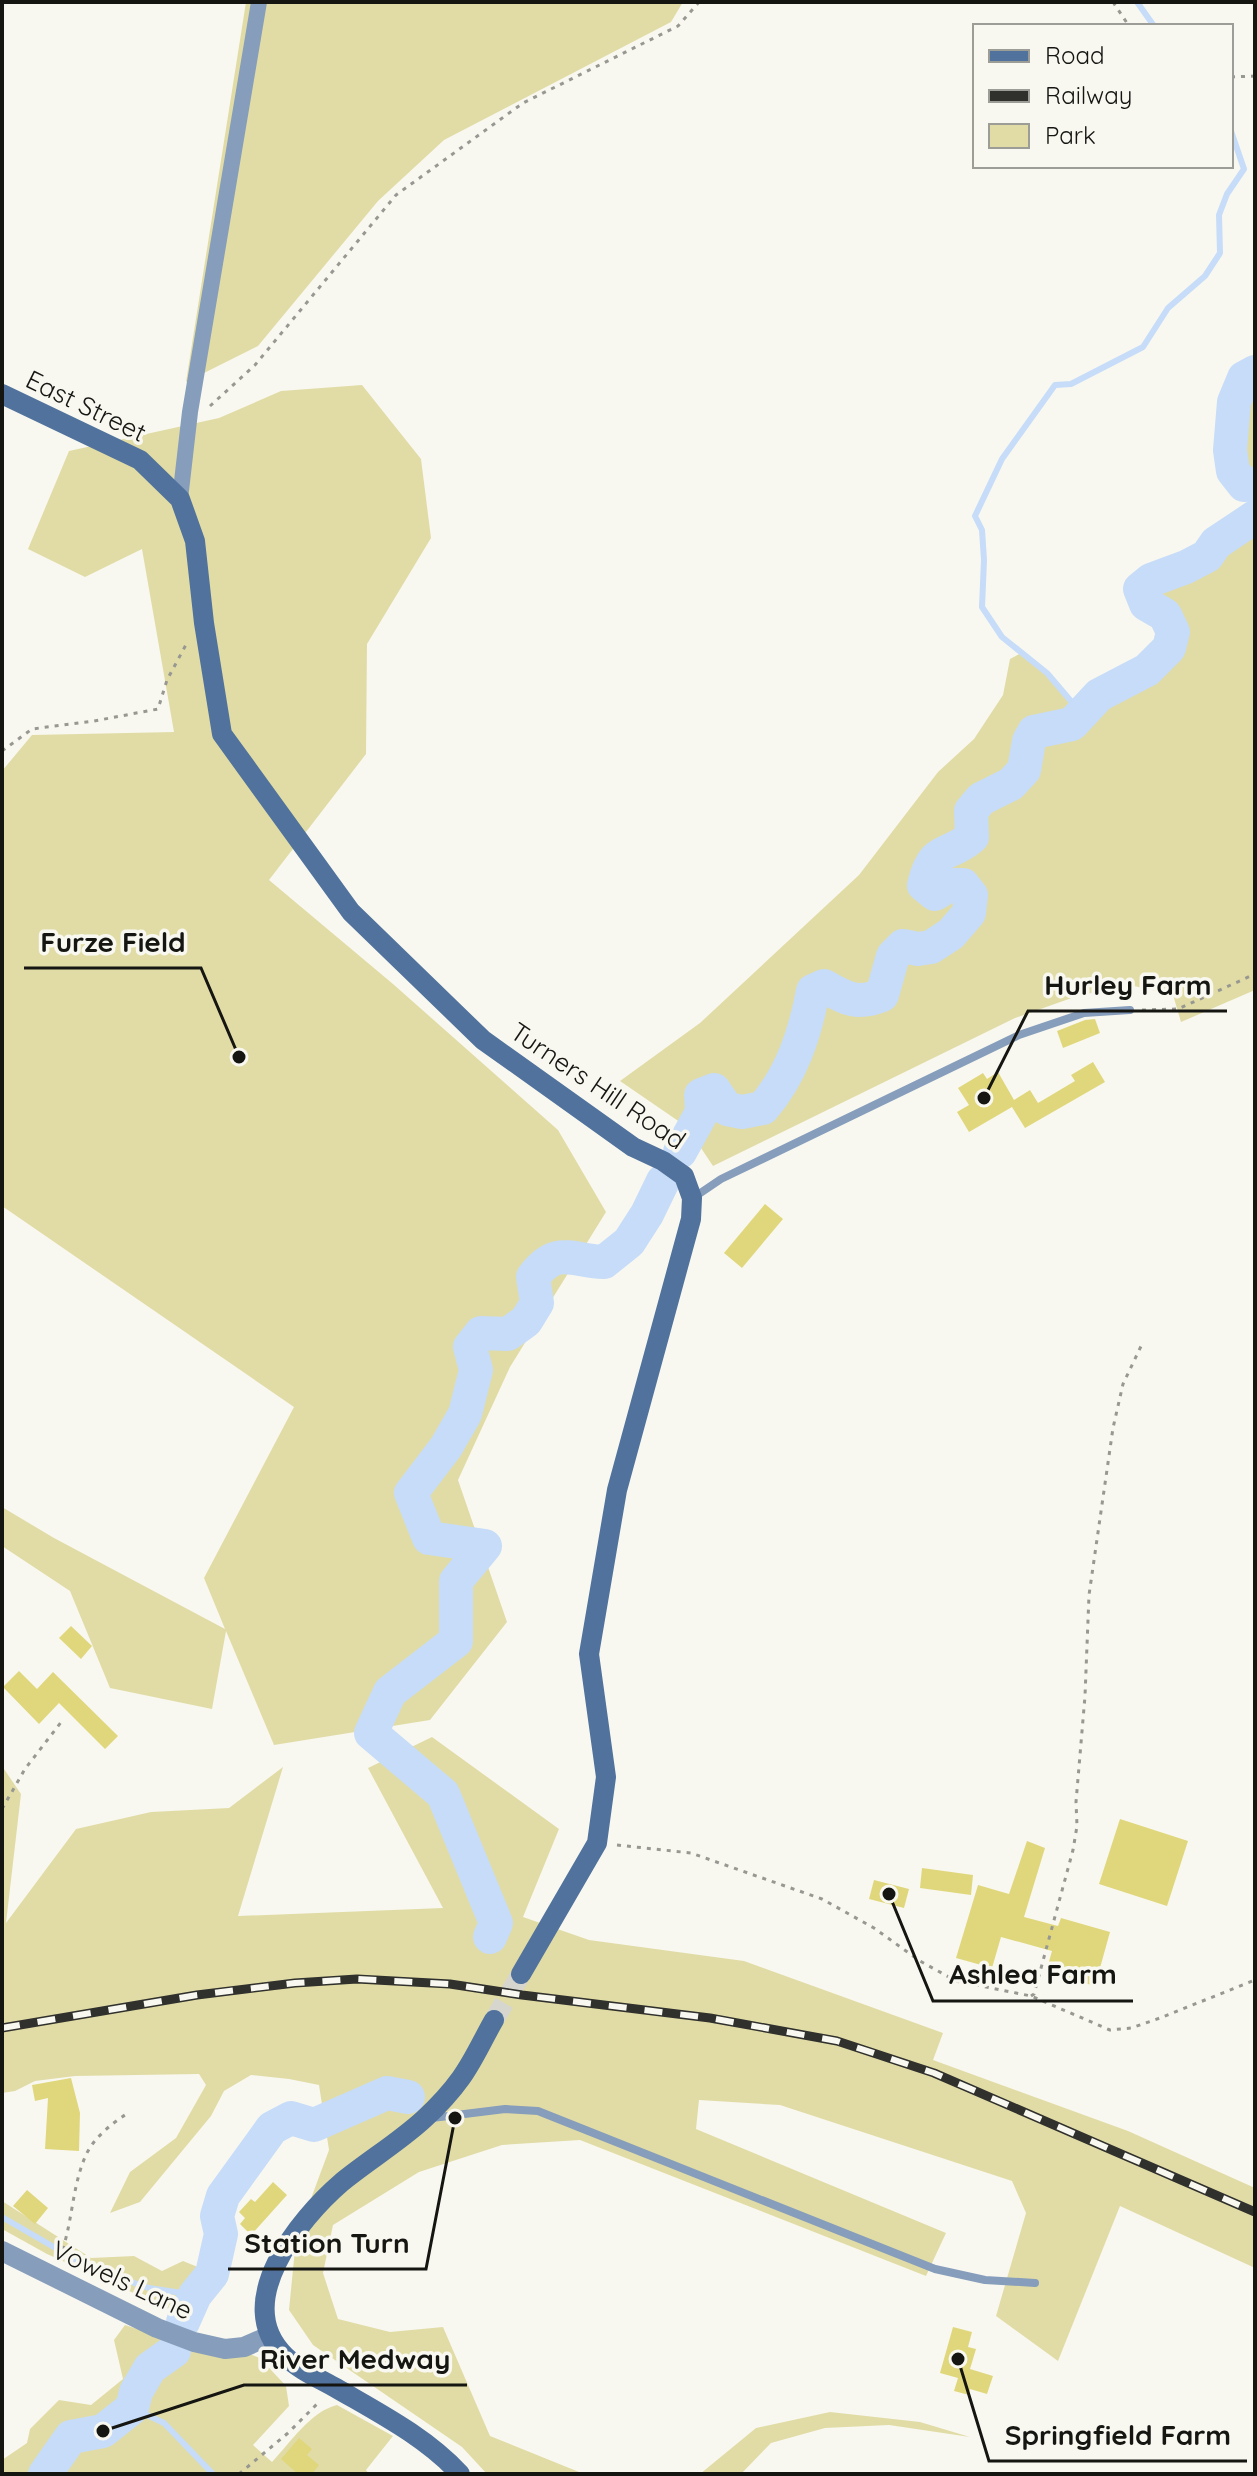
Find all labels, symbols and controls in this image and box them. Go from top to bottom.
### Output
legend [973,24,1233,168]
text: Road [1045,40,1105,70]
text: Railway [1045,80,1132,110]
text: Park [1045,120,1096,150]
street label: East Street [21,362,152,449]
callout: Furze Field [24,916,201,968]
text: Furze Field [40,924,186,959]
callout: Hurley Farm [1028,959,1227,1011]
text: Hurley Farm [1044,967,1212,1002]
street label: Turners Hill Road [504,1015,692,1156]
callout: Ashlea Farm [933,1949,1133,2001]
text: Ashlea Farm [949,1956,1117,1991]
callout: Station Turn [228,2217,426,2269]
text: Station Turn [244,2225,410,2260]
street label: Vowels Lane [47,2233,198,2326]
callout: River Medway [244,2333,467,2385]
text: River Medway [260,2341,450,2376]
callout: Springfield Farm [989,2409,1247,2461]
text: Springfield Farm [1005,2417,1231,2452]

